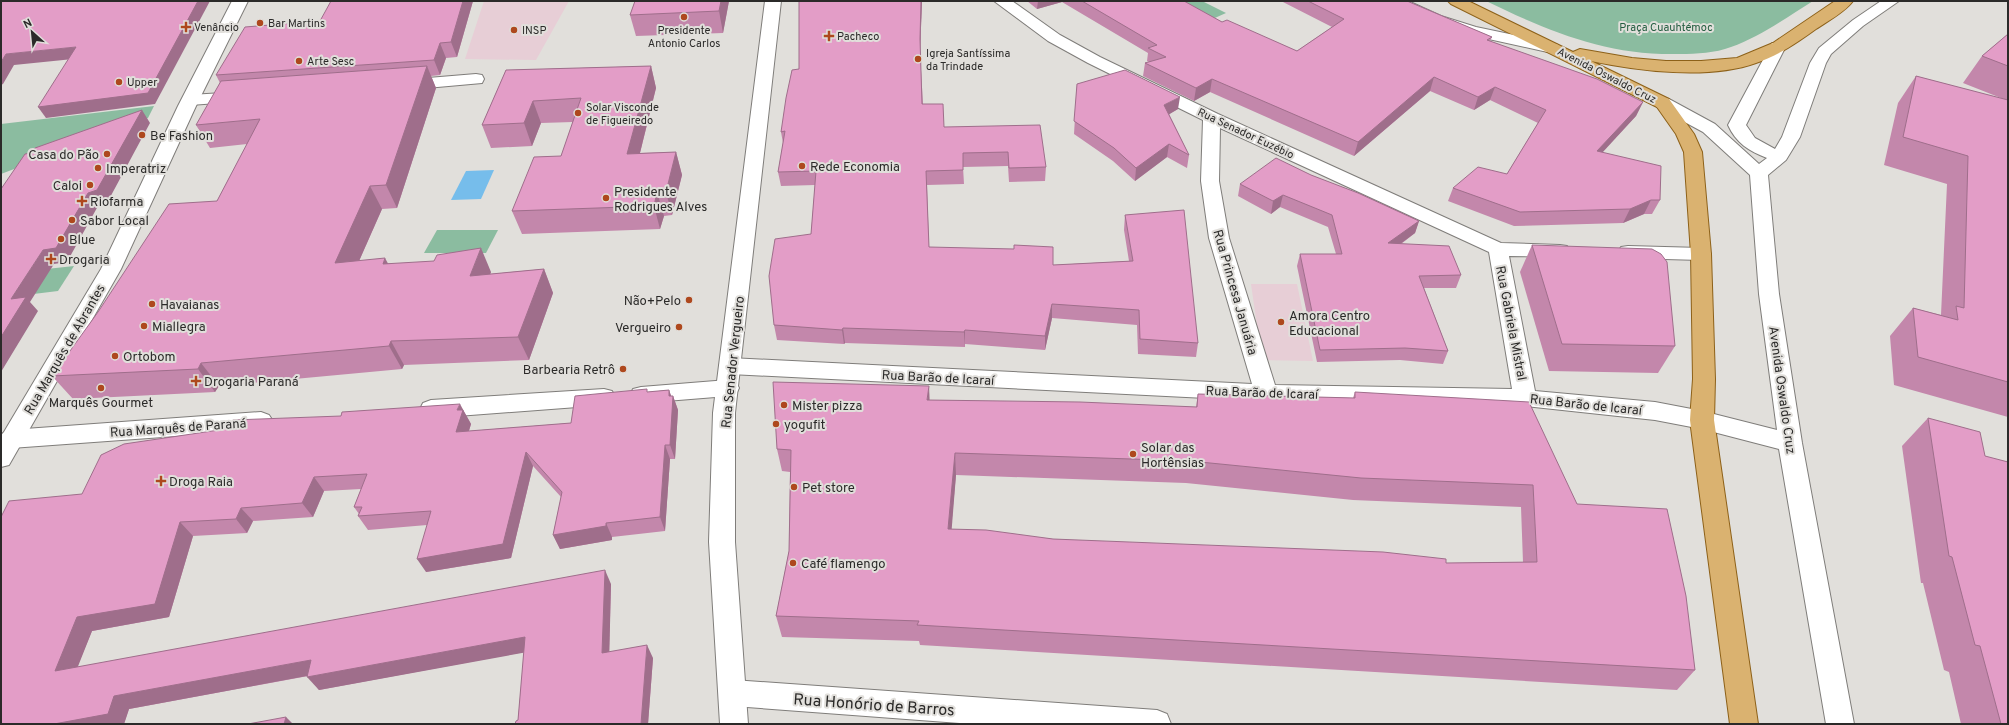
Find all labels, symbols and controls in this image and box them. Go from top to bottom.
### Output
north arrow [12,12,52,52]
marker: Presidente Antonio Carlos [679,12,689,22]
text: N [21,16,35,32]
place label: Bar Martins [268,17,325,31]
marker: Bar Martins [255,18,265,28]
place label: Venâncio [194,21,239,35]
park label: Praça Cuauhtémoc [1619,21,1713,35]
marker: Venâncio [181,22,191,32]
place label: INSP [522,24,546,38]
place label: Presidente Antonio Carlos [648,24,720,51]
marker: INSP [509,25,519,35]
place label: Pacheco [837,30,879,44]
marker: Pacheco [824,31,834,41]
street label: Avenida Oswaldo Cruz [1555,45,1658,107]
place label: Igreja Santíssima da Trindade [926,47,1010,74]
marker: Igreja Santíssima da Trindade [913,54,923,64]
place label: Arte Sesc [307,55,354,69]
marker: Arte Sesc [294,56,304,66]
place label: Upper [127,76,158,90]
marker: Upper [114,77,124,87]
place label: Solar Visconde de Figueiredo [586,101,659,128]
street label: Rua Senador Euzébio [1195,105,1296,162]
marker: Solar Visconde de Figueiredo [573,108,583,118]
place label: Be Fashion [150,129,213,145]
marker: Be Fashion [137,130,147,140]
place label: Casa do Pão [28,148,99,164]
marker: Casa do Pão [102,149,112,159]
place label: Rede Economia [810,160,900,176]
marker: Rede Economia [797,161,807,171]
place label: Imperatriz [106,162,166,178]
marker: Imperatriz [93,163,103,173]
place label: Caloi [53,179,82,195]
marker: Caloi [85,180,95,190]
place label: Presidente Rodrigues Alves [614,185,707,216]
marker: Presidente Rodrigues Alves [601,193,611,203]
place label: Riofarma [90,195,143,211]
marker: Riofarma [77,196,87,206]
place label: Sabor Local [80,214,149,230]
marker: Sabor Local [67,215,77,225]
street label: Rua Princesa Januária [1208,228,1260,357]
place label: Blue [69,233,95,249]
marker: Blue [56,234,66,244]
place label: Drogaria [59,253,110,269]
marker: Drogaria [46,254,56,264]
street label: Rua Gabriela Mistral [1491,265,1529,382]
street label: Rua Marquês de Abrantes [22,282,110,418]
place label: Não+Pelo [624,294,681,310]
marker: Não+Pelo [684,295,694,305]
street label: Rua Senador Vergueiro [719,295,749,429]
place label: Havaianas [160,298,219,314]
marker: Havaianas [147,299,157,309]
place label: Amora Centro Educacional [1289,309,1370,340]
marker: Amora Centro Educacional [1276,317,1286,327]
place label: Miallegra [152,320,206,336]
marker: Miallegra [139,321,149,331]
place label: Vergueiro [615,321,671,337]
marker: Vergueiro [674,322,684,332]
street label: Avenida Oswaldo Cruz [1764,325,1798,455]
place label: Ortobom [123,350,176,366]
marker: Ortobom [110,351,120,361]
place label: Barbearia Retrô [523,363,615,379]
marker: Barbearia Retrô [618,364,628,374]
street label: Rua Barão de Icaraí [881,368,996,390]
place label: Drogaria Paraná [204,375,299,391]
marker: Drogaria Paraná [191,376,201,386]
marker: Marquês Gourmet [96,383,106,393]
street label: Rua Barão de Icaraí [1205,384,1320,404]
street label: Rua Barão de Icaraí [1529,392,1644,420]
place label: Marquês Gourmet [49,396,153,412]
place label: Mister pizza [792,399,862,415]
marker: Mister pizza [779,400,789,410]
street label: Rua Marquês de Paraná [109,416,247,442]
place label: yogufit [784,418,826,434]
marker: yogufit [771,419,781,429]
place label: Solar das Hortênsias [1141,441,1204,472]
marker: Solar das Hortênsias [1128,449,1138,459]
place label: Droga Raia [169,475,233,491]
marker: Droga Raia [156,476,166,486]
place label: Pet store [802,481,855,497]
marker: Pet store [789,482,799,492]
place label: Café flamengo [801,557,885,573]
marker: Café flamengo [788,558,798,568]
street label: Rua Honório de Barros [793,690,955,722]

